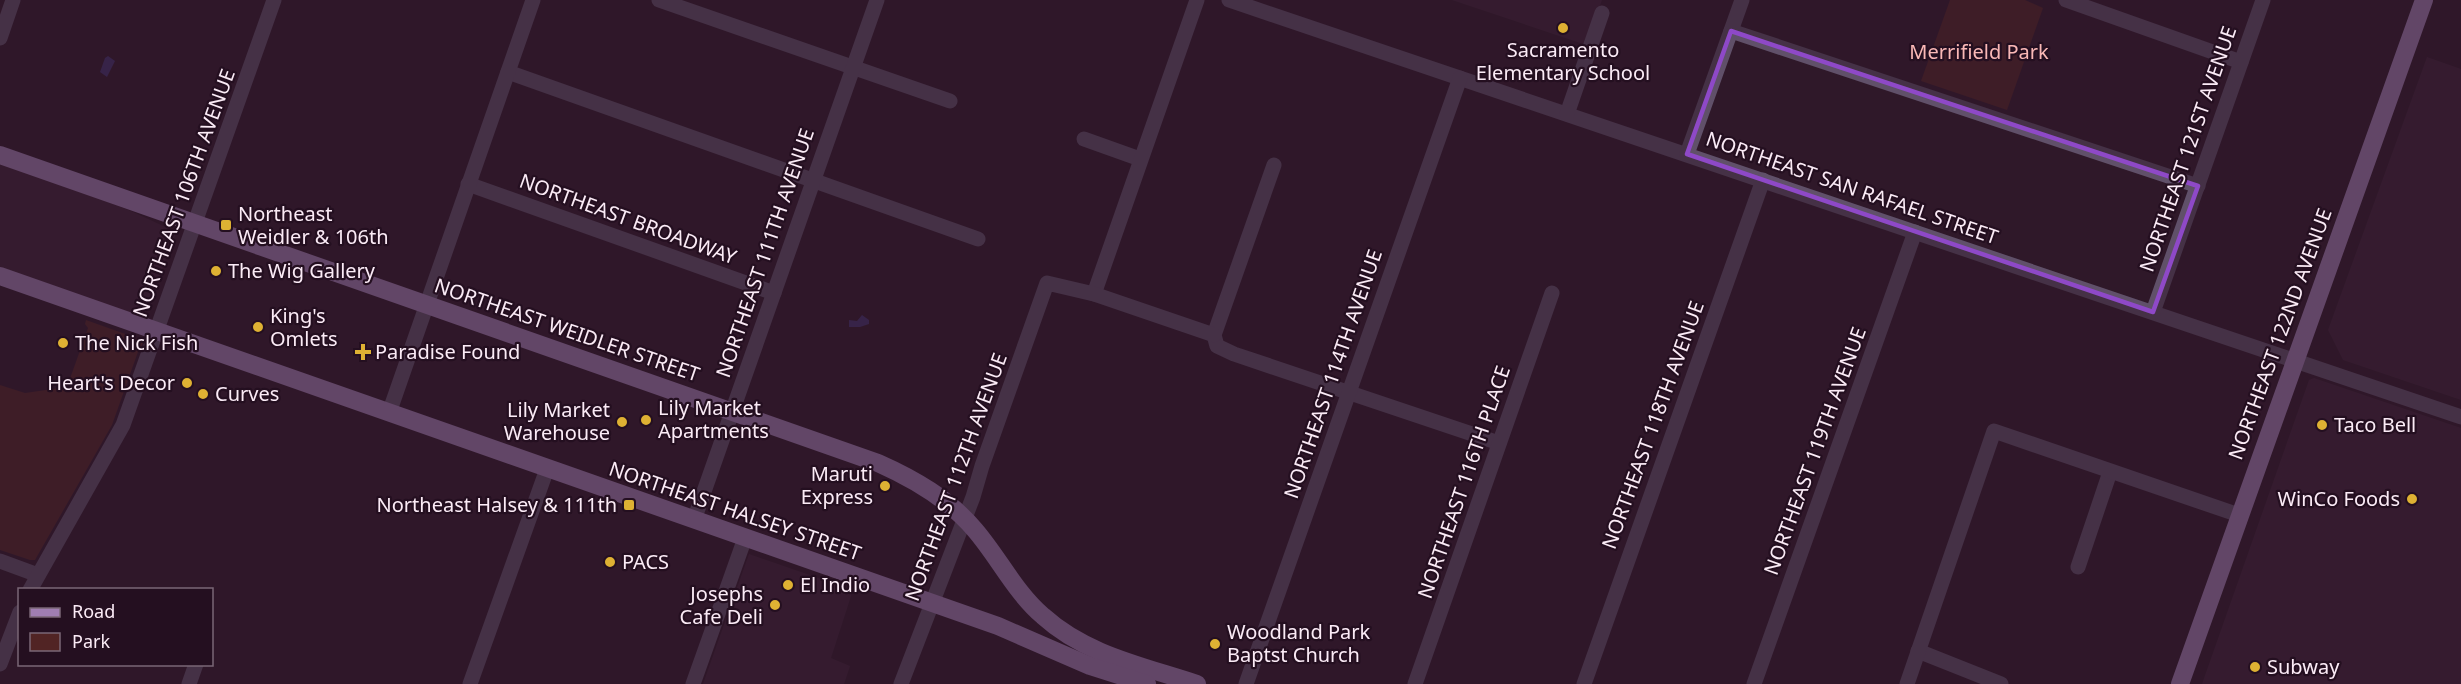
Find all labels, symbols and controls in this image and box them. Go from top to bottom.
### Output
marker: Sacramento Elementary School [1556,21,1570,35]
street label: NORTHEAST 121ST AVENUE [2133,22,2242,275]
place label: Sacramento Elementary School [1476,36,1650,86]
park label: Merrifield Park [1909,38,2049,65]
street label: NORTHEAST 106TH AVENUE [126,65,241,321]
street label: NORTHEAST 111TH AVENUE [709,125,820,381]
street label: NORTHEAST SAN RAFAEL STREET [1703,125,2002,250]
street label: NORTHEAST BROADWAY [516,167,741,271]
place label: Northeast Weidler & 106th [238,200,389,250]
street label: NORTHEAST 122ND AVENUE [2221,204,2338,463]
marker: Northeast Weidler & 106th [219,218,233,232]
street label: NORTHEAST 114TH AVENUE [1277,246,1388,502]
place label: The Wig Gallery [228,257,376,284]
marker: The Wig Gallery [209,264,223,278]
street label: NORTHEAST WEIDLER STREET [431,271,703,388]
street label: NORTHEAST 118TH AVENUE [1595,297,1710,553]
place label: King's Omlets [270,302,338,352]
marker: King's Omlets [251,320,265,334]
street label: NORTHEAST 119TH AVENUE [1757,323,1872,579]
place label: The Nick Fish [75,329,198,356]
marker: The Nick Fish [56,336,70,350]
place label: Paradise Found [375,338,520,365]
marker: Paradise Found [356,345,370,359]
street label: NORTHEAST 112TH AVENUE [898,349,1013,605]
street label: NORTHEAST 116TH PLACE [1411,362,1516,602]
place label: Heart's Decor [47,369,175,396]
marker: Heart's Decor [180,376,194,390]
place label: Curves [215,380,279,407]
marker: Curves [196,387,210,401]
place label: Lily Market Apartments [658,394,769,444]
place label: Lily Market Warehouse [504,396,610,446]
place label: Taco Bell [2334,411,2416,438]
marker: Lily Market Apartments [639,413,653,427]
marker: Lily Market Warehouse [615,415,629,429]
marker: Taco Bell [2315,418,2329,432]
street label: NORTHEAST HALSEY STREET [605,455,865,566]
place label: Maruti Express [801,460,873,510]
marker: Maruti Express [878,479,892,493]
place label: WinCo Foods [2277,485,2400,512]
place label: Northeast Halsey & 111th [377,491,617,518]
marker: WinCo Foods [2405,492,2419,506]
marker: Northeast Halsey & 111th [622,498,636,512]
place label: PACS [622,548,669,575]
marker: PACS [603,555,617,569]
place label: El Indio [800,571,870,598]
marker: El Indio [781,578,795,592]
place label: Josephs Cafe Deli [680,580,763,630]
legend [18,588,213,666]
marker: Josephs Cafe Deli [768,598,782,612]
text: Road [72,599,115,623]
place label: Woodland Park Baptst Church [1227,618,1371,668]
text: Park [72,629,110,653]
marker: Woodland Park Baptst Church [1208,637,1222,651]
place label: Subway [2267,653,2340,680]
marker: Subway [2248,660,2262,674]

